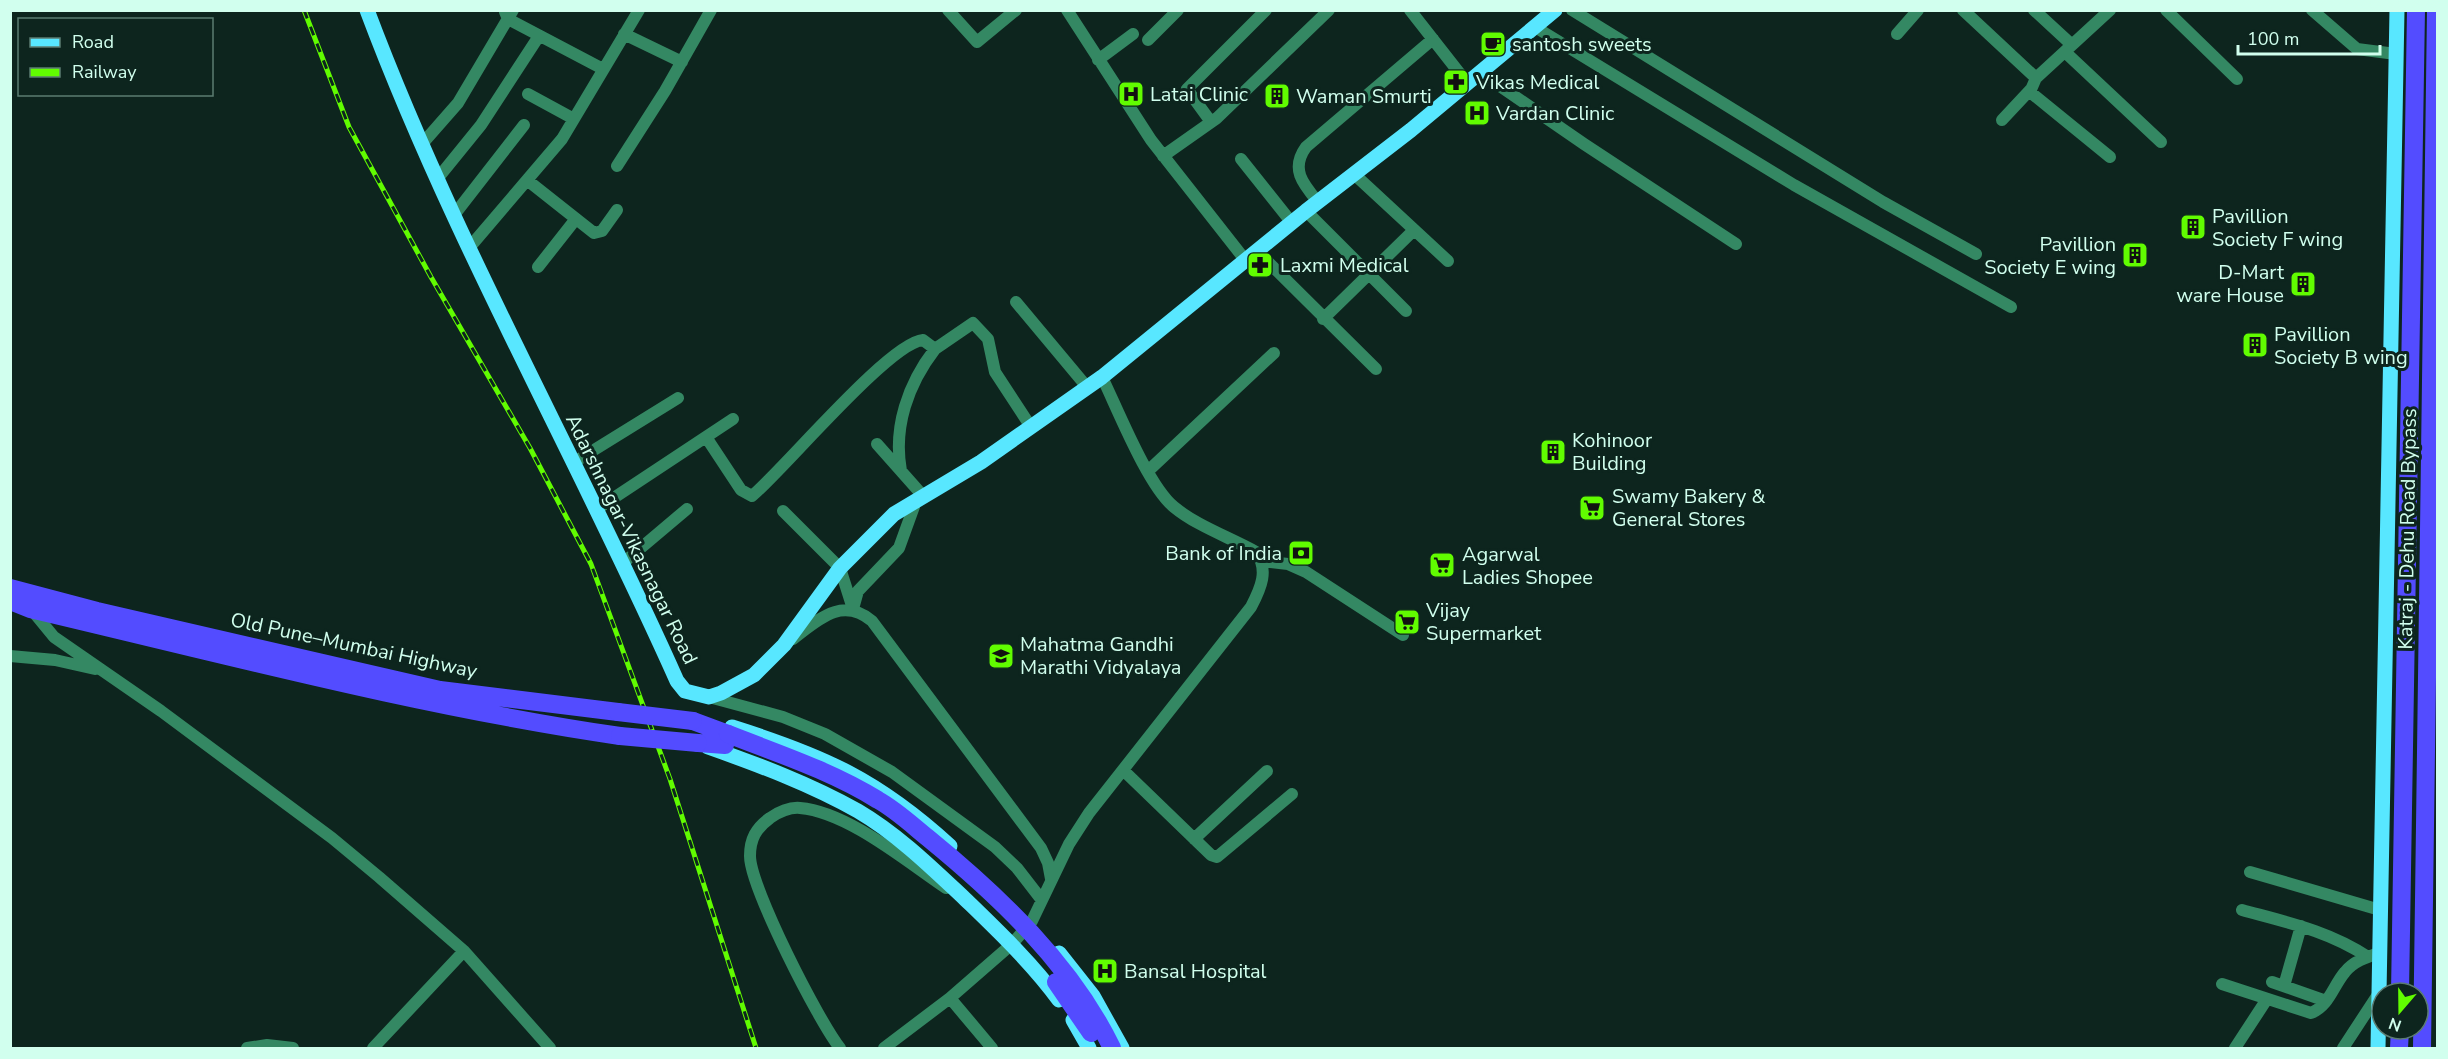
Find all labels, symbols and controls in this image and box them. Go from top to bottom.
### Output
legend [18,18,213,96]
scale bar [2238,18,2380,56]
text: 100 m [2247,27,2299,51]
cafe icon: santosh sweets [1478,29,1508,59]
text: Road [72,30,114,54]
place label: santosh sweets [1512,31,1652,58]
text: Railway [72,60,137,84]
pharmacy icon: Vikas Medical [1441,67,1471,97]
place label: Vikas Medical [1475,69,1599,96]
hospital icon: Latai Clinic [1116,79,1146,109]
place label: Latai Clinic [1150,81,1248,108]
building icon: Waman Smurti [1262,81,1292,111]
place label: Waman Smurti [1296,83,1432,110]
hospital icon: Vardan Clinic [1462,98,1492,128]
place label: Vardan Clinic [1495,100,1614,127]
place label: Pavillion Society F wing [2212,203,2343,253]
building icon: Pavillion Society F wing [2178,212,2208,242]
place label: Pavillion Society E wing [1984,231,2116,281]
building icon: Pavillion Society E wing [2120,240,2150,270]
pharmacy icon: Laxmi Medical [1245,250,1275,280]
place label: Laxmi Medical [1280,252,1409,279]
place label: D-Mart ware House [2176,259,2285,309]
building icon: D-Mart ware House [2288,269,2318,299]
place label: Pavillion Society B wing [2274,321,2408,371]
building icon: Pavillion Society B wing [2240,330,2270,360]
street label: Katraj - Dehu Road Bypass [2392,408,2423,650]
street label: Adarshnagar-Vikasnagar Road [559,410,704,669]
place label: Kohinoor Building [1572,427,1652,477]
building icon: Kohinoor Building [1538,437,1568,467]
place label: Swamy Bakery & General Stores [1612,483,1766,533]
supermarket icon: Swamy Bakery & General Stores [1577,493,1607,523]
bank icon: Bank of India [1286,538,1316,568]
place label: Bank of India [1165,540,1282,567]
place label: Agarwal Ladies Shopee [1462,541,1593,591]
supermarket icon: Agarwal Ladies Shopee [1427,550,1457,580]
place label: Vijay Supermarket [1425,597,1542,647]
street label: Old Pune–Mumbai Highway [228,606,480,685]
supermarket icon: Vijay Supermarket [1392,607,1422,637]
place label: Mahatma Gandhi Marathi Vidyalaya [1020,631,1181,681]
school or university icon: Mahatma Gandhi Marathi Vidyalaya [986,641,1016,671]
hospital icon: Bansal Hospital [1090,956,1120,986]
place label: Bansal Hospital [1124,958,1267,985]
north arrow [2370,981,2430,1041]
text: N [2386,1012,2405,1037]

